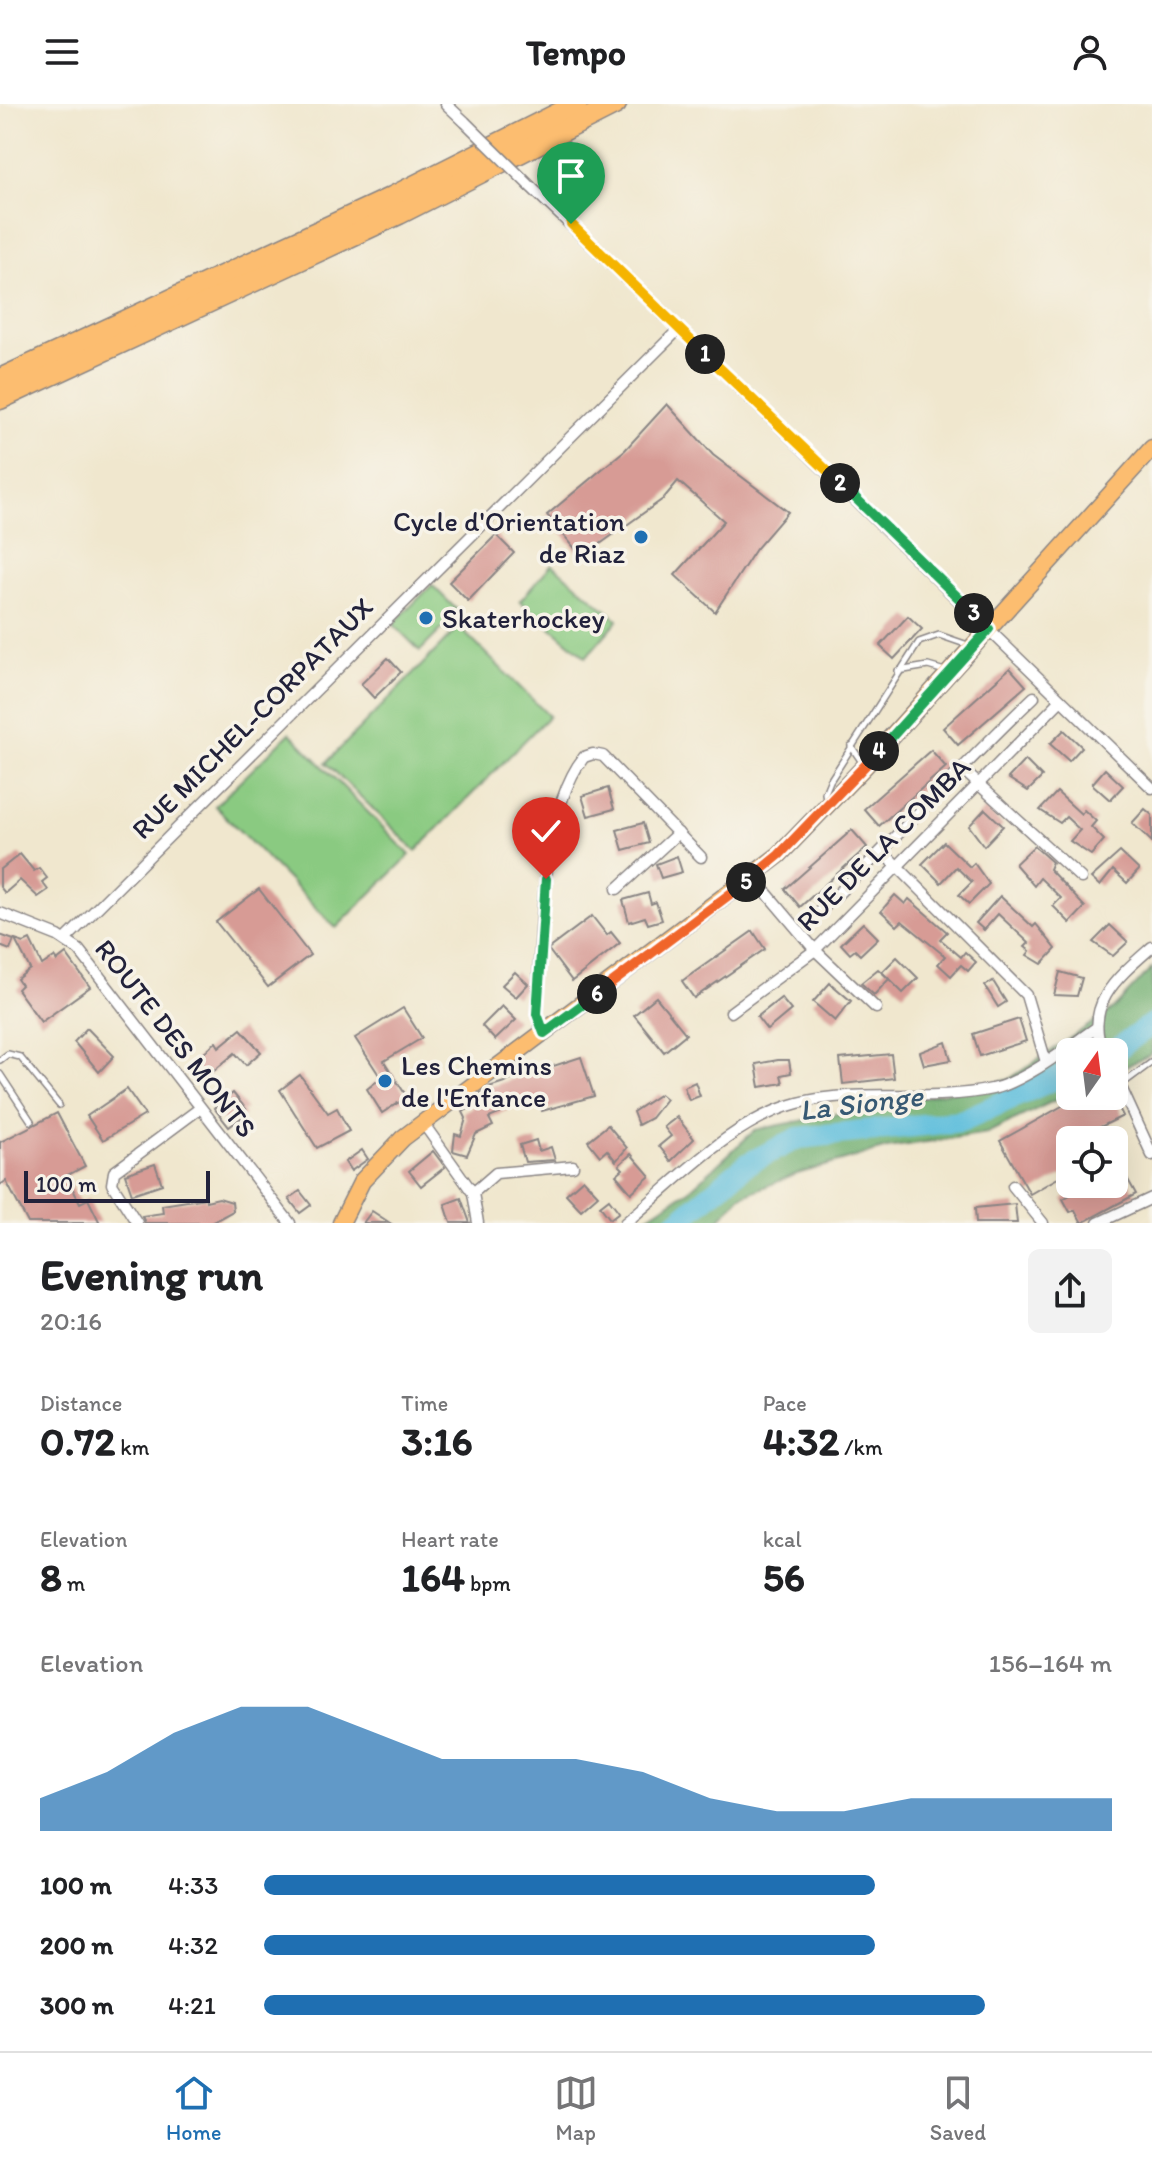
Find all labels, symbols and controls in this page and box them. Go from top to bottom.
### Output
icon: menu [40,30,84,74]
icon: person [1068,30,1112,74]
text: Tempo [526,31,626,74]
pin [537,142,605,224]
icon: arrive [549,154,593,198]
pin: 1 [685,334,725,374]
text: 1 [700,340,710,367]
pin: 2 [820,463,860,503]
text: 2 [834,469,846,496]
place label: Cycle d'Orientation de Riaz [393,504,625,570]
marker: Cycle d'Orientation de Riaz [632,528,650,546]
street label: RUE MICHEL-CORPATAUX [124,590,380,846]
pin: 3 [954,593,994,633]
text: 3 [968,599,980,626]
place label: Skaterhockey [442,601,605,635]
marker: Skaterhockey [417,609,435,627]
pin: 4 [859,731,899,771]
text: 4 [872,737,886,764]
street label: RUE DE LA COMBA [789,750,977,938]
pin [512,797,580,879]
icon: check [524,809,568,853]
pin: 5 [726,862,766,902]
text: 5 [740,868,752,895]
street label: ROUTE DES MONTS [88,932,264,1144]
pin: 6 [577,974,617,1014]
text: 6 [591,980,603,1007]
north arrow [1056,1038,1128,1110]
map controls [1056,1038,1128,1198]
place label: Les Chemins de l'Enfance [401,1048,552,1114]
marker: Les Chemins de l'Enfance [376,1072,394,1090]
water label: La Sionge [797,1076,926,1128]
button: locate [1056,1126,1128,1198]
scale bar [24,1167,210,1203]
text: 100 m [36,1171,97,1198]
text: Evening run [40,1248,263,1301]
button: share [1028,1249,1112,1333]
text: 20:16 [40,1305,102,1337]
text: Distance [40,1390,122,1417]
text: Time [401,1390,448,1417]
text: Pace [763,1390,807,1417]
text: 0.72 [40,1417,115,1465]
text: 3:16 [401,1417,473,1465]
text: 4:32 [763,1417,839,1465]
text: km [115,1434,149,1461]
text: /km [839,1434,883,1461]
text: Elevation [40,1526,127,1553]
text: Heart rate [401,1526,499,1553]
text: kcal [763,1526,802,1553]
text: 8 [40,1553,62,1601]
text: 164 [401,1553,465,1601]
text: 56 [763,1553,805,1601]
text: m [62,1570,85,1597]
text: bpm [465,1570,511,1597]
text: Elevation [40,1647,143,1679]
text: 156–164 m [989,1647,1112,1679]
text: 100 m [40,1869,112,1901]
text: 4:33 [168,1869,218,1901]
text: 200 m [40,1929,113,1961]
text: 4:32 [168,1929,218,1961]
text: 300 m [40,1989,114,2021]
text: 4:21 [168,1989,216,2021]
tab: Home [166,2071,222,2146]
tab: Map [554,2071,598,2146]
tab: Saved [930,2071,986,2146]

